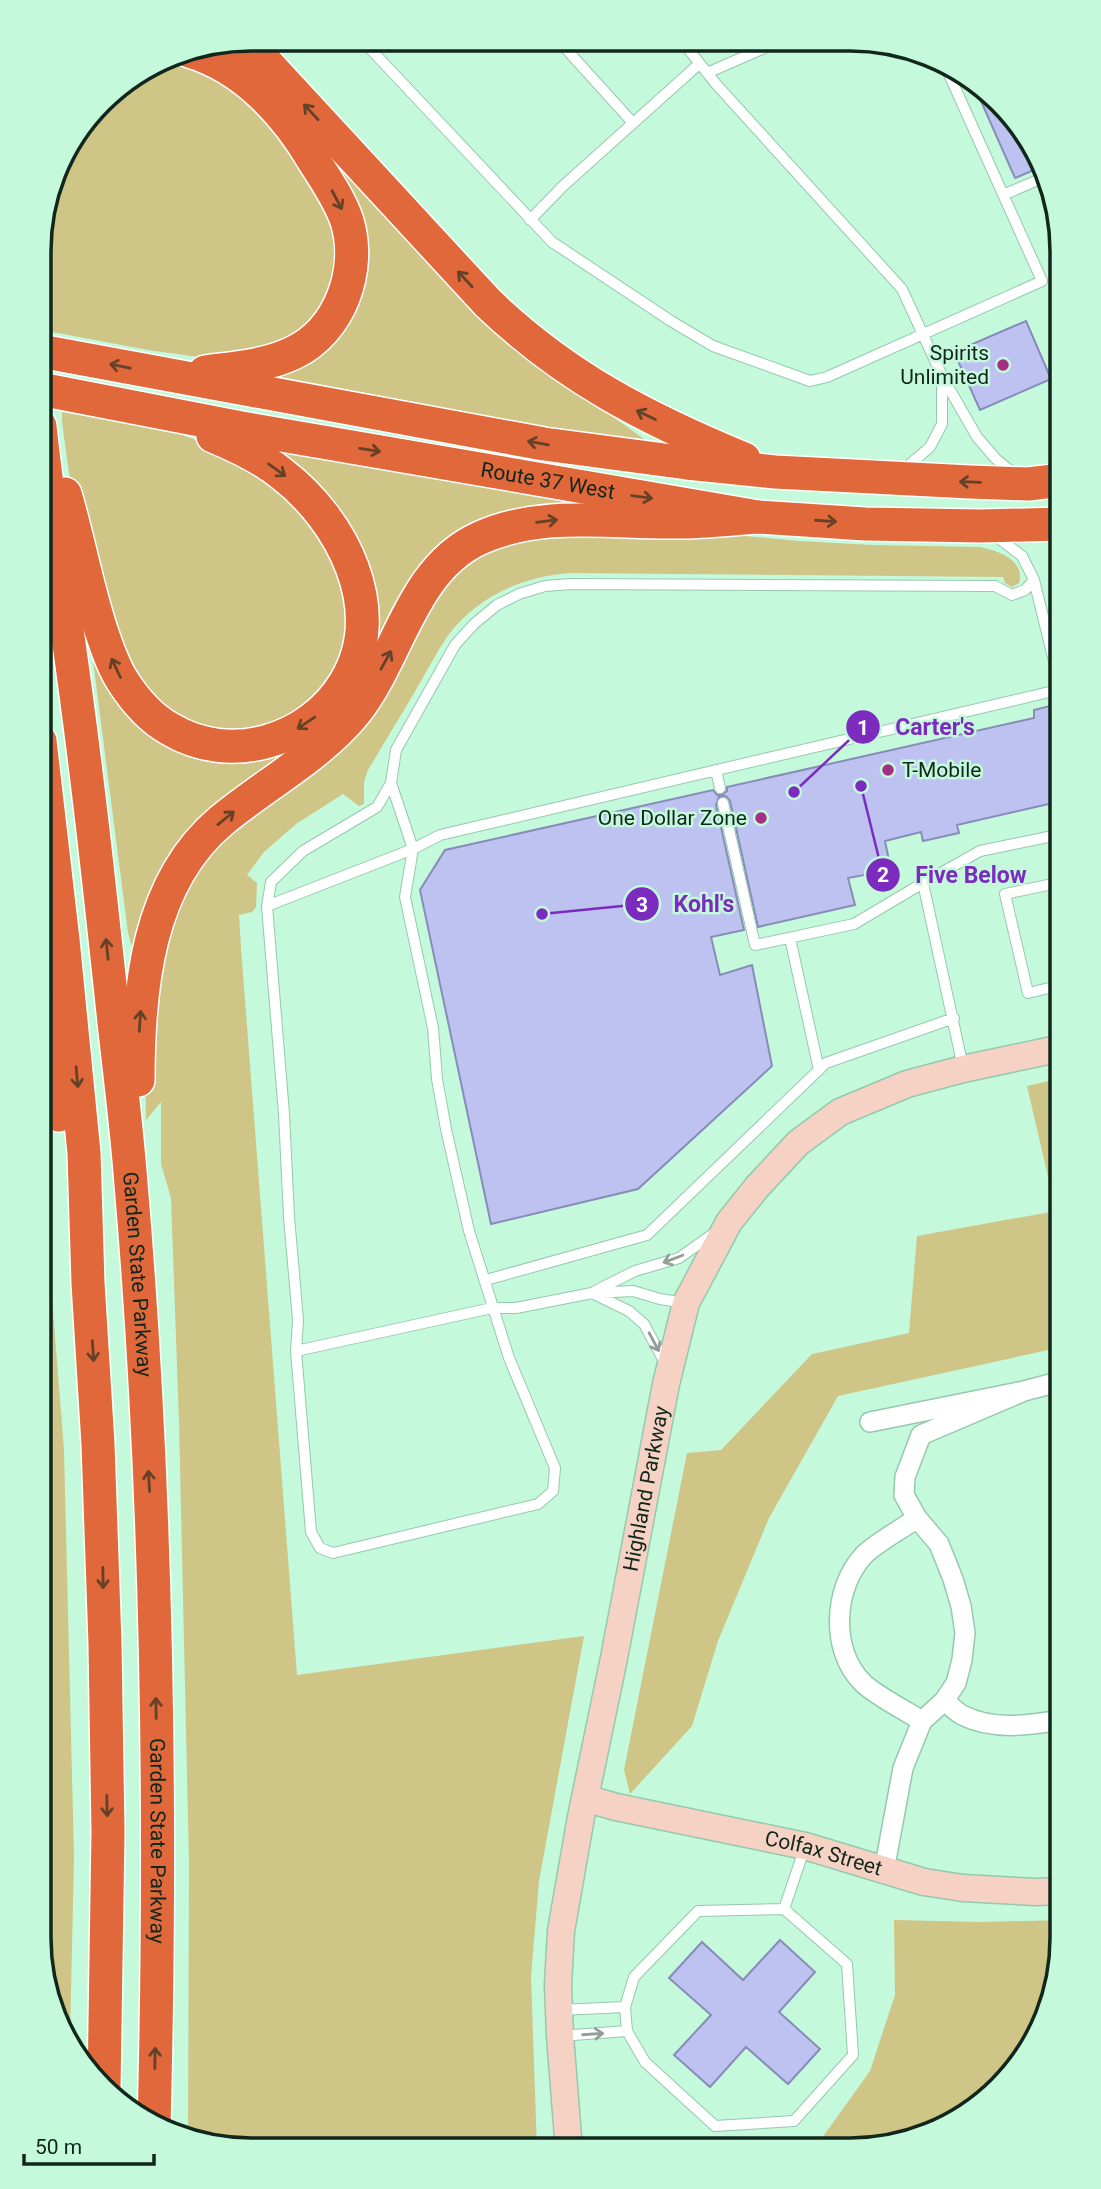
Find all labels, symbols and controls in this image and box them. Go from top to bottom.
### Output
one-way arrow [303,103,319,121]
one-way arrow [330,189,344,209]
one-way arrow [457,271,474,288]
place label: Spirits Unlimited [900,341,989,389]
marker: Spirits Unlimited [995,357,1011,373]
one-way arrow [109,359,132,372]
one-way arrow [636,408,657,421]
one-way arrow [527,436,549,449]
one-way arrow [358,444,381,457]
street label: Route 37 West [479,457,617,504]
one-way arrow [267,463,286,477]
one-way arrow [959,476,982,489]
one-way arrow [630,491,653,504]
one-way arrow [535,515,558,528]
one-way arrow [815,515,838,528]
one-way arrow [379,650,393,671]
one-way arrow [108,658,122,679]
callout: Carter's [846,705,989,749]
text: Carter's [895,714,975,741]
one-way arrow [297,716,316,730]
text: 1 [857,716,869,740]
place label: T-Mobile [902,758,981,782]
marker: T-Mobile [880,762,896,778]
place label: One Dollar Zone [598,806,747,830]
one-way arrow [216,810,234,825]
marker: One Dollar Zone [753,810,769,826]
callout: Five Below [866,853,1040,897]
text: Five Below [915,862,1027,889]
text: 2 [877,863,889,887]
callout: Kohl's [624,882,748,926]
text: Kohl's [674,891,734,918]
text: 3 [636,893,648,917]
one-way arrow [100,938,113,961]
one-way arrow [134,1010,147,1033]
one-way arrow [71,1065,84,1087]
street label: Garden State Parkway [118,1171,157,1378]
one-way arrow [662,1254,684,1267]
one-way arrow [647,1331,661,1351]
one-way arrow [87,1339,100,1362]
street label: Highland Parkway [619,1404,674,1573]
one-way arrow [143,1470,156,1493]
one-way arrow [97,1566,110,1589]
one-way arrow [150,1697,163,1720]
street label: Garden State Parkway [145,1738,170,1944]
one-way arrow [101,1794,114,1817]
street label: Colfax Street [763,1826,885,1881]
one-way arrow [582,2027,604,2040]
one-way arrow [149,2047,162,2070]
scale bar [24,2122,154,2166]
text: 50 m [35,2135,82,2159]

